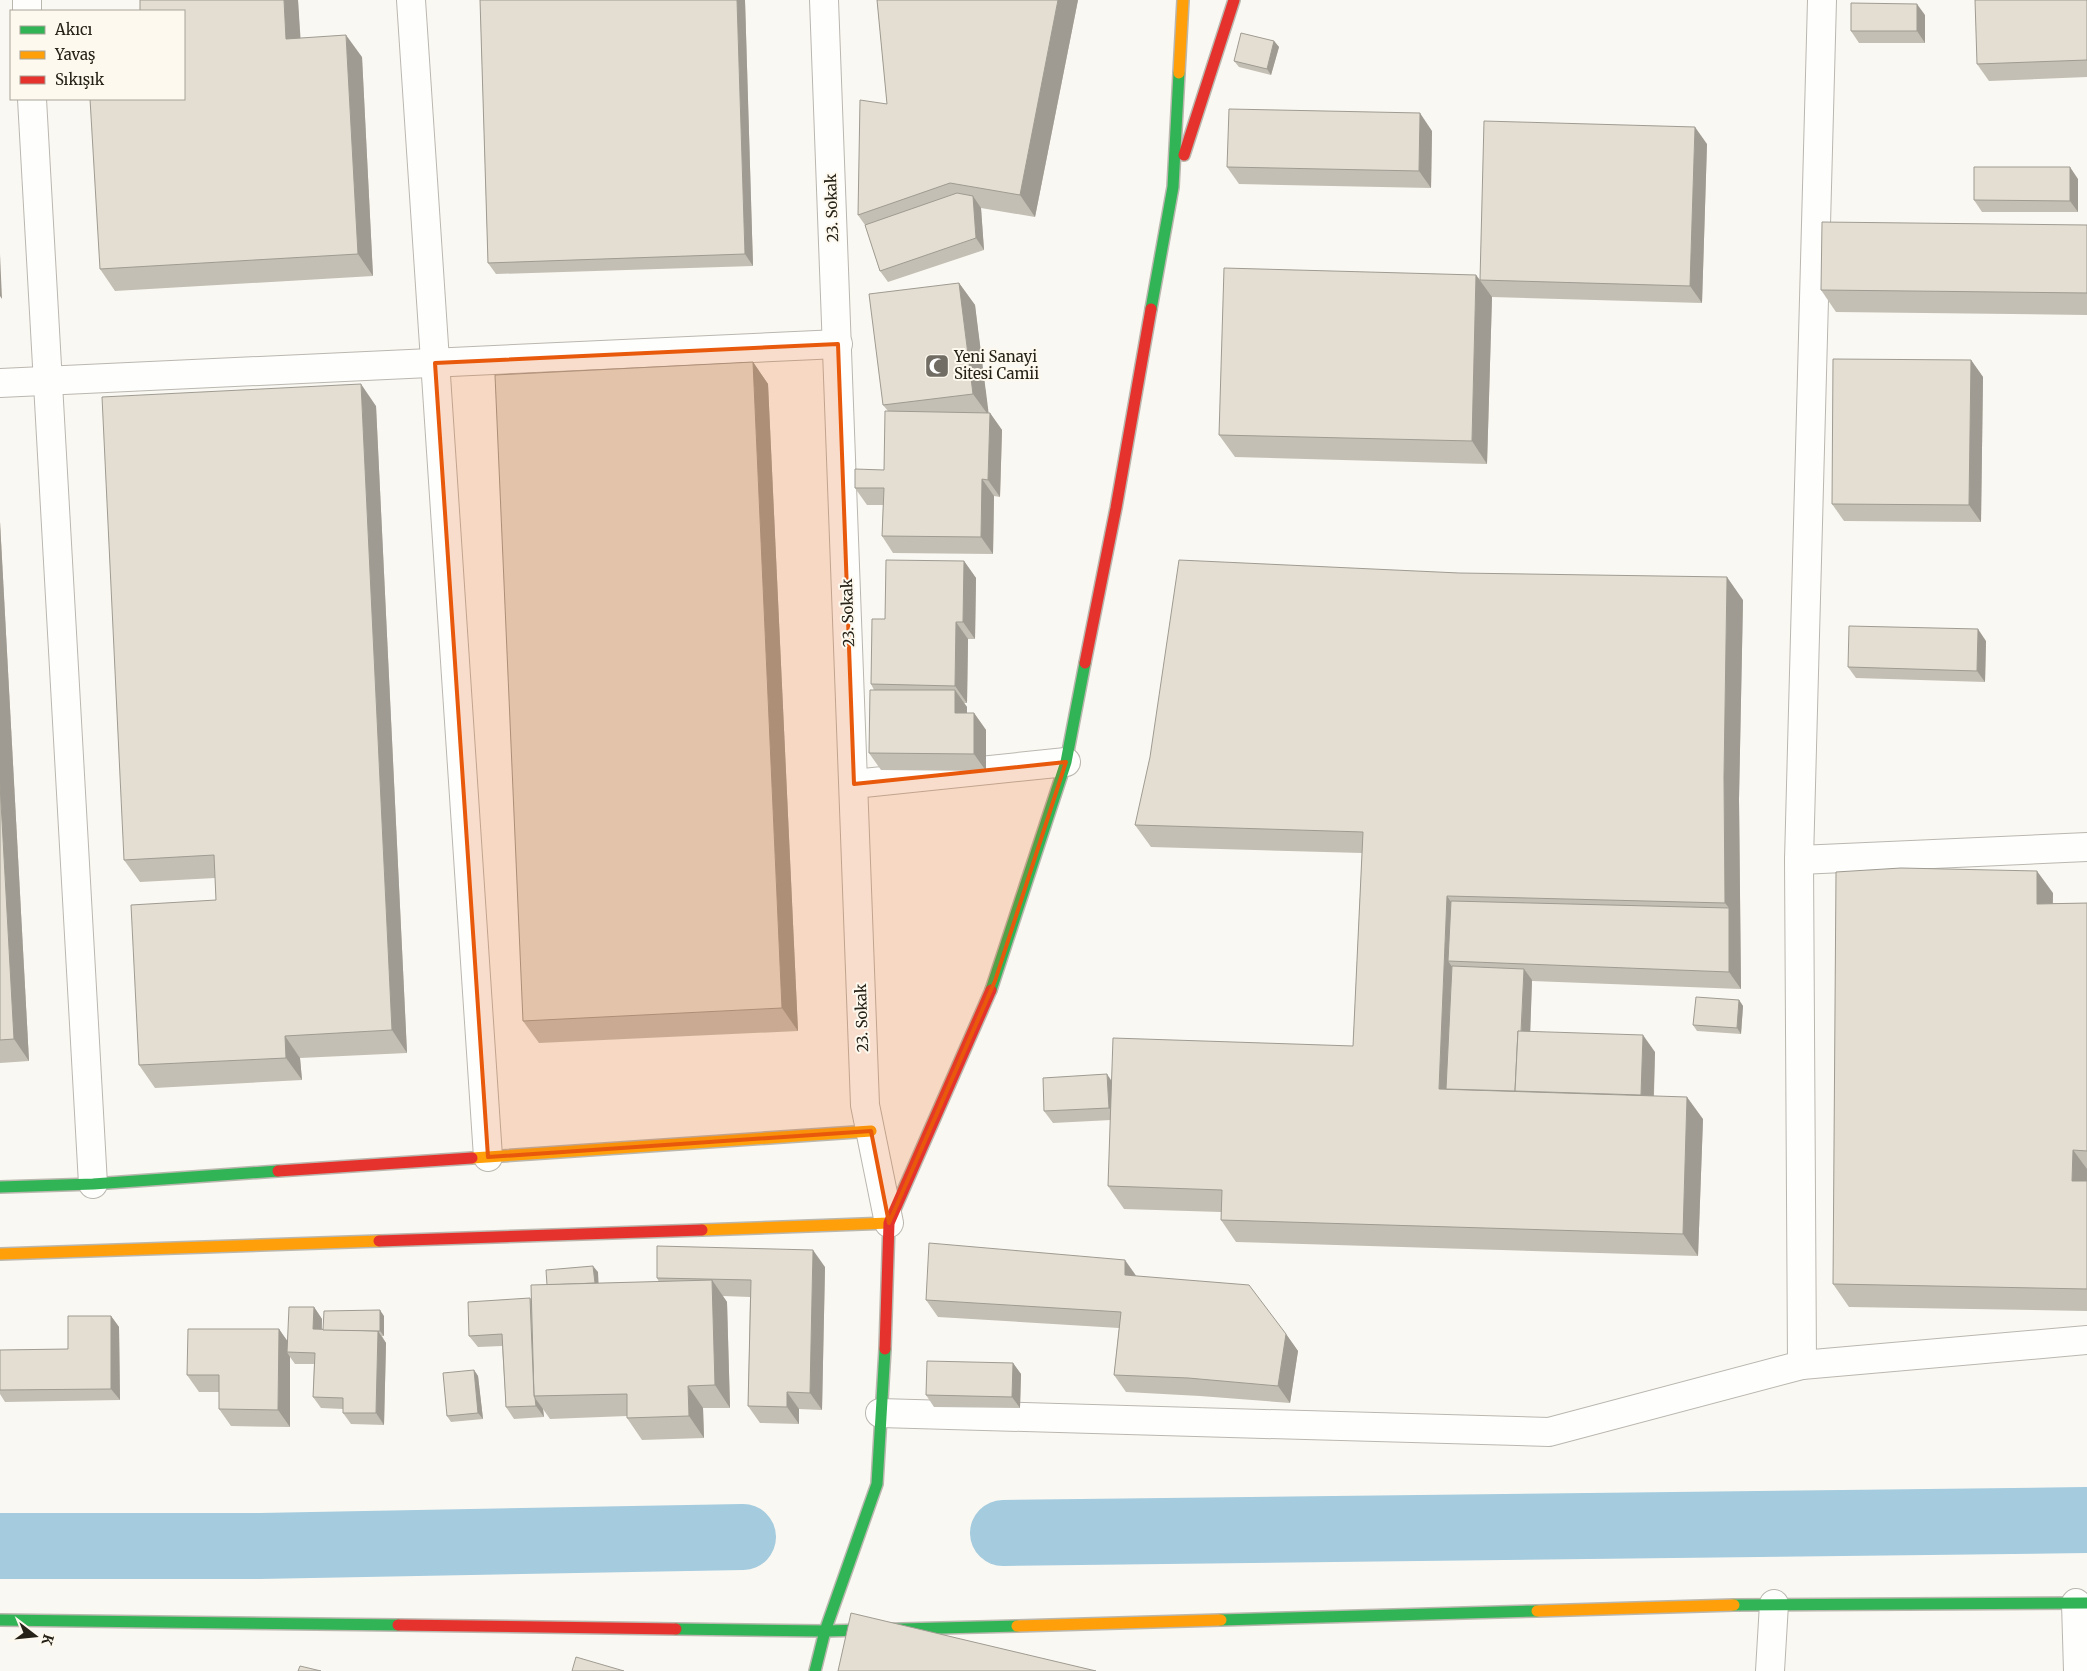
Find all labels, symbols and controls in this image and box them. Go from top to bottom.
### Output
legend [10,10,185,100]
text: Akıcı [54,20,93,39]
text: Yavaş [54,45,95,64]
text: Sıkışık [55,70,105,89]
street label: 23. Sokak [821,173,842,243]
place label: Yeni Sanayi Sitesi Camii [953,347,1039,383]
mosque icon: Yeni Sanayi Sitesi Camii [924,353,950,379]
street label: 23. Sokak [837,578,858,648]
street label: 23. Sokak [851,983,872,1053]
north arrow [10,1611,60,1661]
text: K [37,1632,58,1648]

